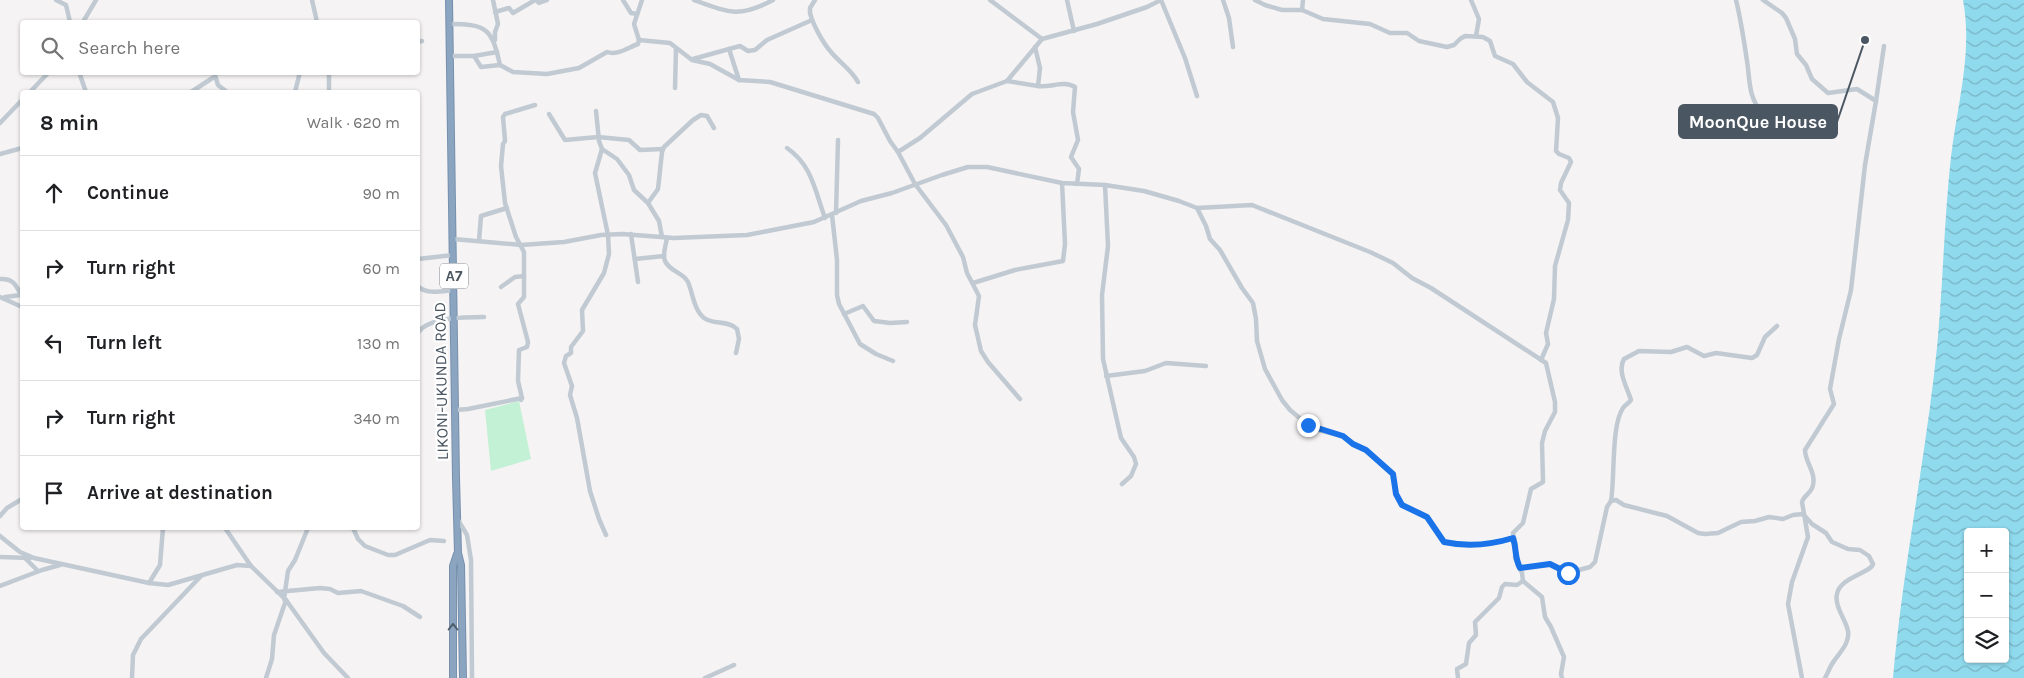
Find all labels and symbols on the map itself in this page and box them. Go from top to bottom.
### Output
callout: MoonQue House [1679,105,1837,138]
text: MoonQue House [1689,111,1827,133]
road number: A7 [440,264,468,288]
street label: LIKONI-UKUNDA ROAD [430,302,452,460]
route end [1297,414,1320,437]
route start [1557,562,1580,585]
one-way arrow [448,623,458,630]

